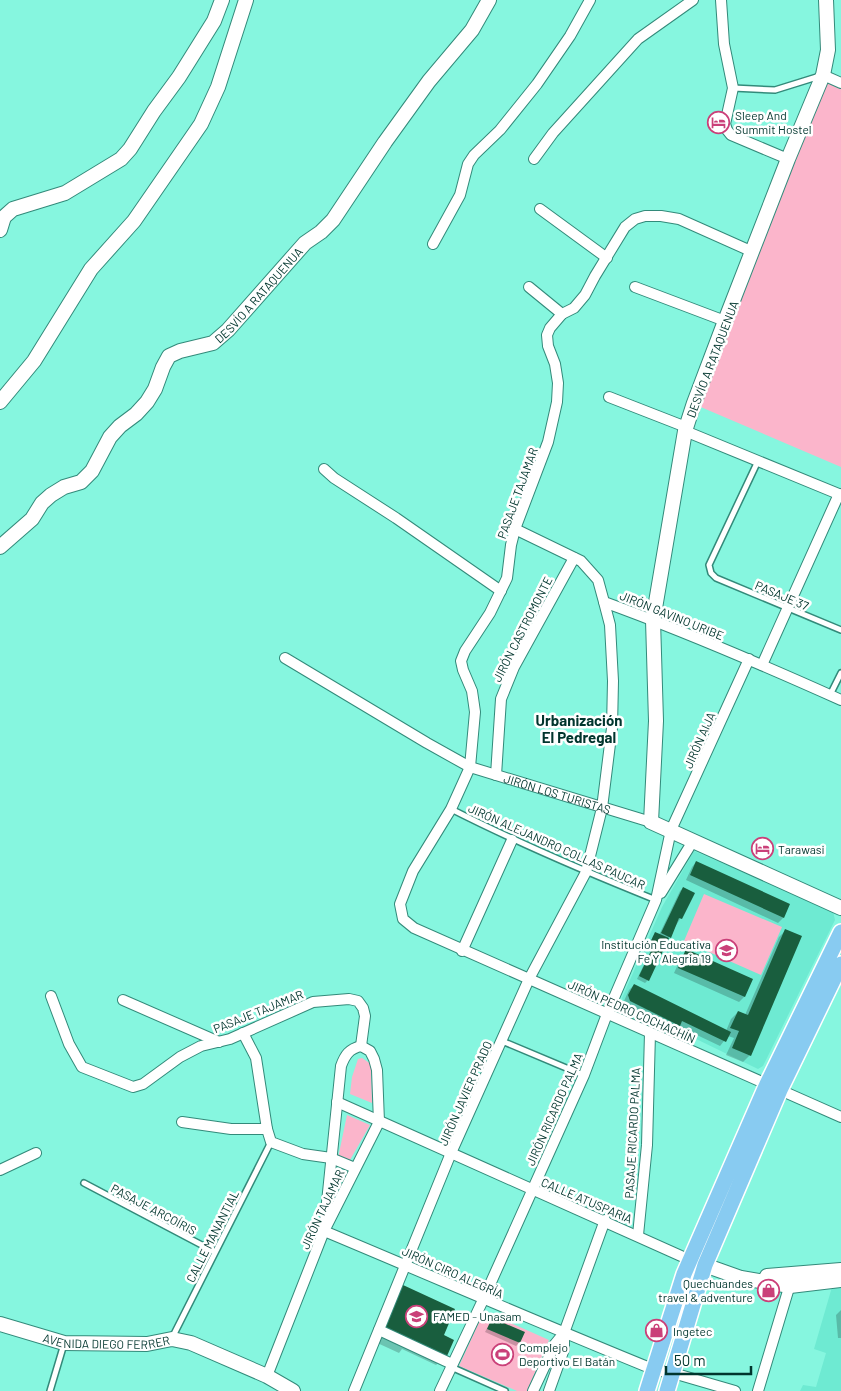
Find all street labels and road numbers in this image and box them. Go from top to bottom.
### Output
street label: DESVÍO A RATAQUENUA [212,244,305,346]
street label: DESVÍO A RATAQUENUA [683,299,741,419]
street label: PASAJE TAJAMAR [494,446,540,540]
street label: JIRÓN CASTROMONTE [489,574,555,684]
street label: PASAJE 37 [753,577,811,613]
street label: JIRÓN GAVINO URIBE [618,588,726,642]
street label: JIRÓN AIJA [680,710,718,770]
street label: JIRÓN LOS TURISTAS [502,771,612,816]
street label: JIRÓN ALEJANDRO COLLAS PAUCAR [466,801,648,891]
street label: JIRÓN PEDRO COCHACHÍN [566,977,698,1045]
street label: PASAJE TAJAMAR [211,987,305,1035]
street label: JIRÓN JAVIER PRADO [436,1038,494,1148]
street label: JIRÓN RICARDO PALMA [523,1051,585,1167]
street label: PASAJE RICARDO PALMA [622,1067,642,1199]
street label: JIRÓN TAJAMAR [297,1167,347,1251]
street label: CALLE ATUSPARIA [539,1174,635,1226]
street label: PASAJE ARCOÍRIS [109,1181,199,1237]
street label: CALLE MANANTIAL [183,1188,241,1284]
street label: JIRÓN CIRO ALEGRÍA [400,1243,506,1301]
street label: AVENIDA DIEGO FERRER [41,1330,171,1351]

